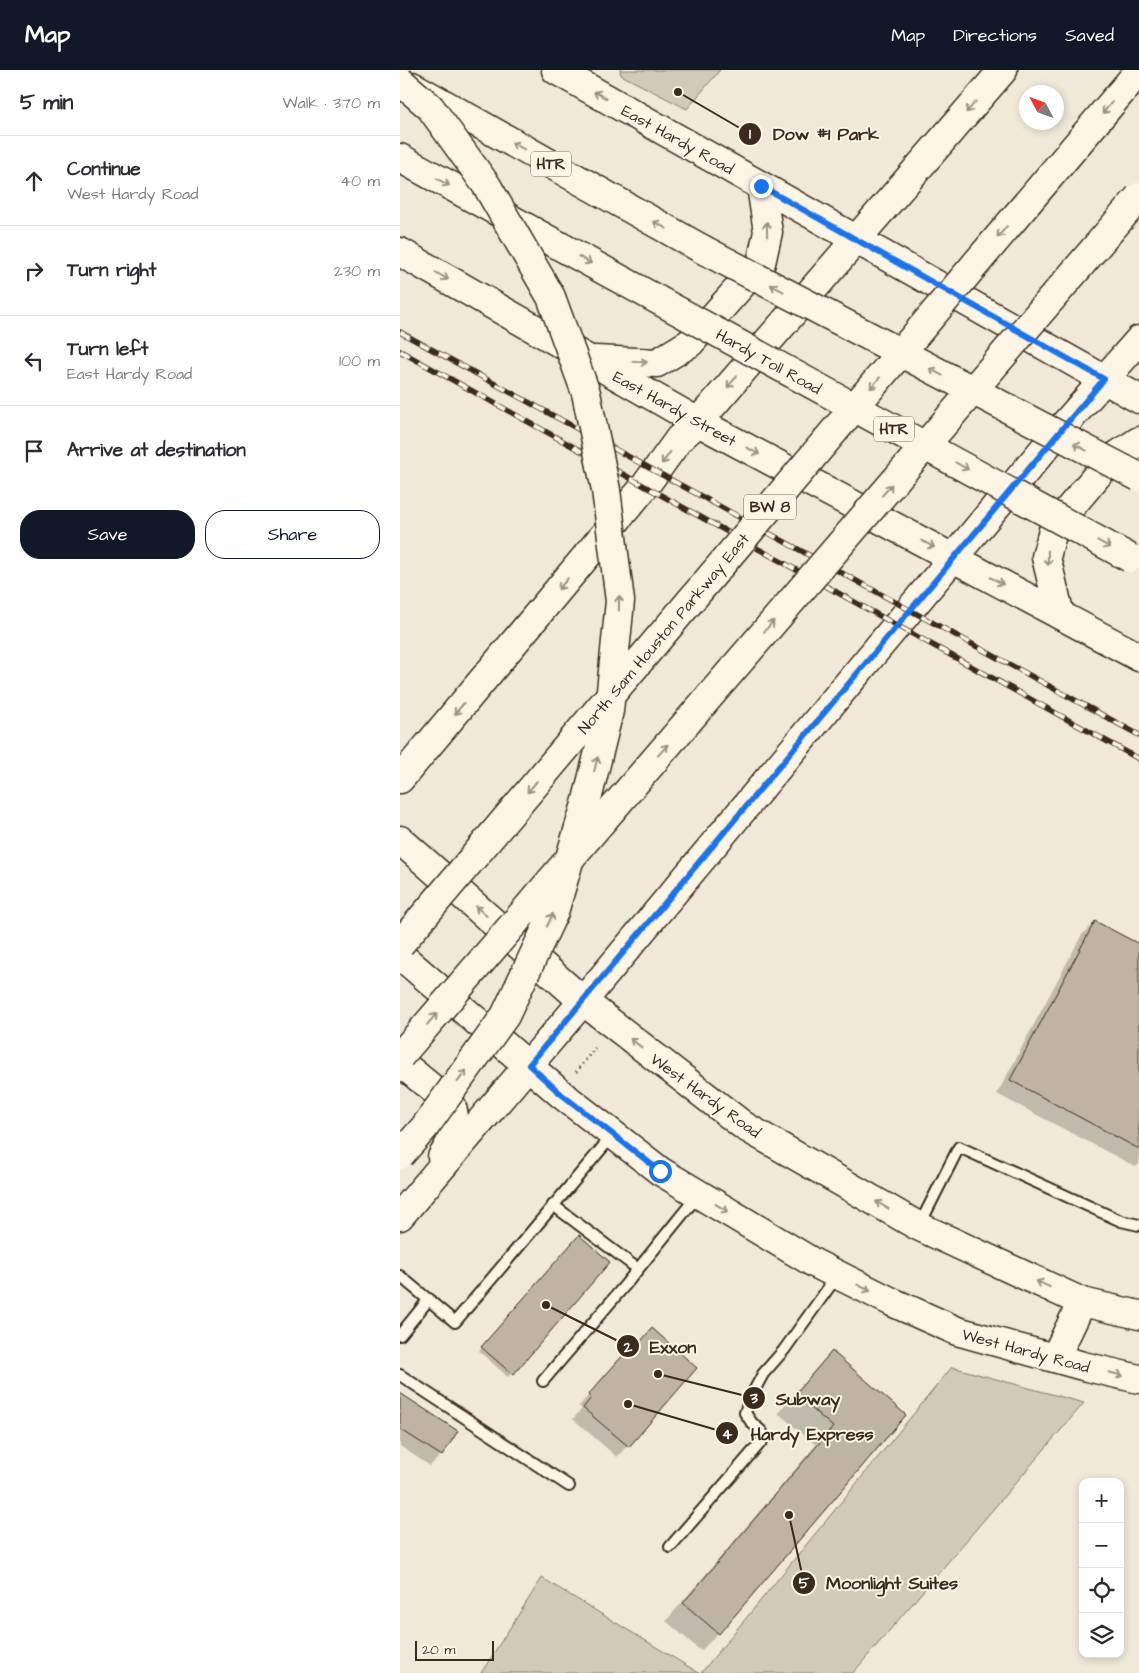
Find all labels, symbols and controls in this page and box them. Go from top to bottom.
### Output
text: Map [25,18,70,52]
text: Map [891,23,925,48]
text: Directions [953,23,1037,48]
text: Saved [1065,23,1114,48]
north arrow [1019,85,1064,130]
text: 5 min [20,88,73,117]
one-way arrow [593,90,608,100]
text: Walk · 370 m [282,92,380,114]
street label: East Hardy Road [617,100,738,181]
one-way arrow [965,100,977,113]
one-way arrow [1102,102,1113,115]
callout: Dow #1 Park [738,118,889,151]
text: Dow #1 Park [773,122,880,147]
text: 1 [749,124,751,145]
one-way arrow [512,140,526,150]
road number: HTR [531,152,571,176]
text: Continue [67,156,141,183]
icon: ahead [20,167,48,195]
text: 40 m [340,170,380,192]
route end [750,175,773,198]
one-way arrow [435,177,450,187]
text: West Hardy Road [67,183,198,205]
one-way arrow [653,220,668,230]
one-way arrow [762,221,771,237]
one-way arrow [997,226,1008,239]
one-way arrow [578,255,593,265]
icon: right [20,257,48,285]
text: Turn right [67,257,156,284]
text: 230 m [334,260,380,282]
one-way arrow [435,271,449,281]
one-way arrow [769,283,784,293]
street label: Hardy Toll Road [711,324,825,401]
text: Turn left [67,336,148,363]
icon: left [20,347,48,375]
text: 100 m [339,350,380,372]
one-way arrow [631,357,647,367]
text: East Hardy Road [67,363,192,385]
street label: East Hardy Street [608,366,741,453]
one-way arrow [930,366,944,376]
one-way arrow [727,376,738,389]
one-way arrow [869,376,880,389]
road number: HTR [874,416,914,442]
icon: arrive [20,437,48,465]
text: Arrive at destination [67,437,246,464]
one-way arrow [1073,442,1088,452]
one-way arrow [745,446,760,456]
one-way arrow [660,451,671,464]
one-way arrow [954,461,969,471]
one-way arrow [881,484,892,497]
road number: BW 8 [744,494,796,520]
button: Save [20,510,195,559]
button: Share [205,510,380,559]
street label: North Sam Houston Parkway East [573,528,756,739]
one-way arrow [920,539,935,549]
one-way arrow [1097,539,1112,549]
one-way arrow [1043,549,1053,565]
one-way arrow [989,576,1004,586]
one-way arrow [558,577,569,590]
one-way arrow [614,596,624,612]
one-way arrow [764,620,775,633]
one-way arrow [453,702,465,715]
one-way arrow [658,743,669,756]
one-way arrow [592,756,601,772]
one-way arrow [527,781,538,794]
one-way arrow [474,906,487,917]
one-way arrow [546,913,556,928]
one-way arrow [426,1012,438,1025]
one-way arrow [630,1037,643,1048]
street label: West Hardy Road [645,1048,765,1144]
one-way arrow [457,1069,467,1083]
route start [649,1160,672,1183]
one-way arrow [875,1200,889,1210]
one-way arrow [715,1203,729,1213]
one-way arrow [1036,1279,1051,1288]
one-way arrow [856,1283,871,1293]
street label: West Hardy Road [959,1323,1092,1380]
callout: Exxon [615,1330,707,1363]
text: Exxon [650,1335,696,1360]
text: 2 [623,1337,633,1358]
one-way arrow [1107,1370,1123,1379]
callout: Subway [741,1382,850,1415]
text: Subway [775,1387,840,1413]
text: 3 [749,1388,758,1409]
callout: Hardy Express [715,1417,883,1450]
text: Hardy Express [750,1422,874,1448]
text: 4 [722,1424,733,1445]
map controls [1079,1478,1124,1658]
button: + [1079,1478,1124,1523]
button: − [1079,1523,1124,1568]
callout: Moonlight Suites [791,1566,968,1599]
button: locate [1079,1568,1124,1613]
text: Moonlight Suites [826,1571,958,1597]
text: 5 [799,1573,810,1594]
button: layers [1079,1613,1124,1658]
scale bar [415,1638,494,1661]
text: 20 m [422,1640,455,1660]

